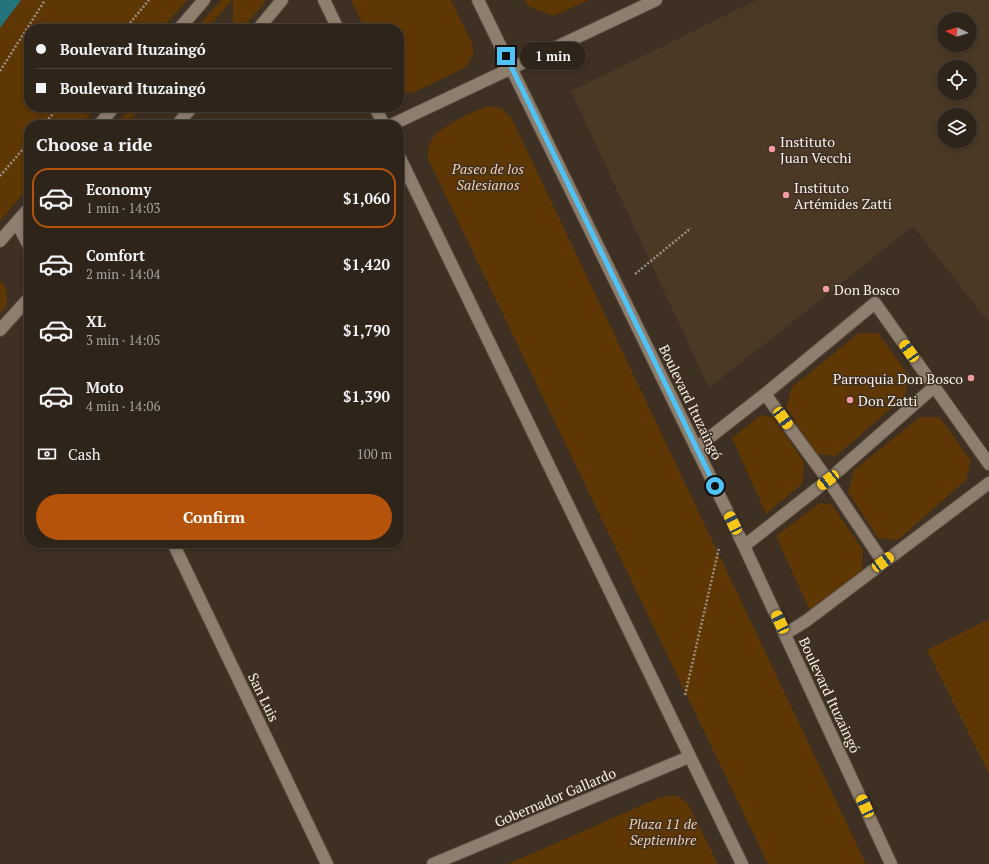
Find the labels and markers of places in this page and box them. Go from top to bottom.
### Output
place label: Instituto Juan Vecchi [780,132,852,167]
marker: Instituto Juan Vecchi [767,144,777,154]
place label: Instituto Artémides Zatti [794,178,892,213]
marker: Instituto Artémides Zatti [781,190,791,200]
place label: Don Bosco [834,280,900,299]
marker: Don Bosco [821,284,831,294]
place label: Parroquia Don Bosco [833,369,963,388]
marker: Parroquia Don Bosco [966,373,976,383]
place label: Don Zatti [858,391,918,410]
marker: Don Zatti [845,395,855,405]

